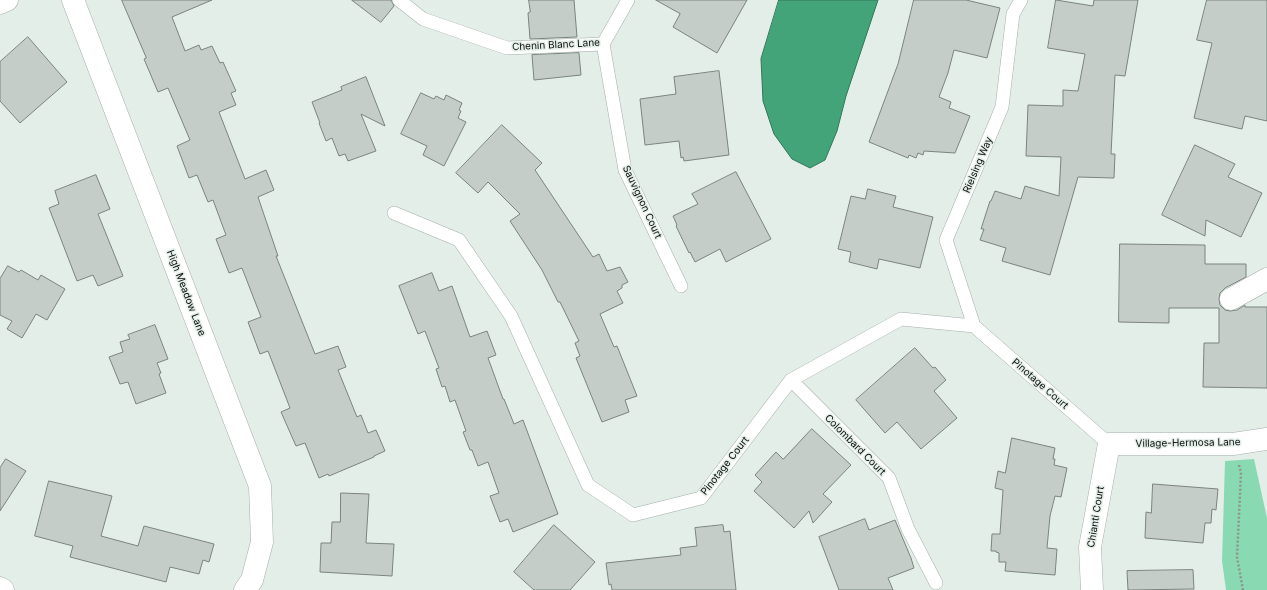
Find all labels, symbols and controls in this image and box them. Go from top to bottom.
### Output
street label: Chenin Blanc Lane [512,37,600,53]
street label: Rielsing Way [961,135,995,195]
street label: Sauvignon Court [620,164,664,240]
street label: High Meadow Lane [164,248,208,338]
street label: Pinotage Court [1009,356,1071,412]
street label: Colombard Court [822,412,888,478]
street label: Pinotage Court [698,434,752,498]
street label: Village-Hermosa Lane [1135,436,1241,450]
street label: Chianti Court [1085,485,1107,549]

